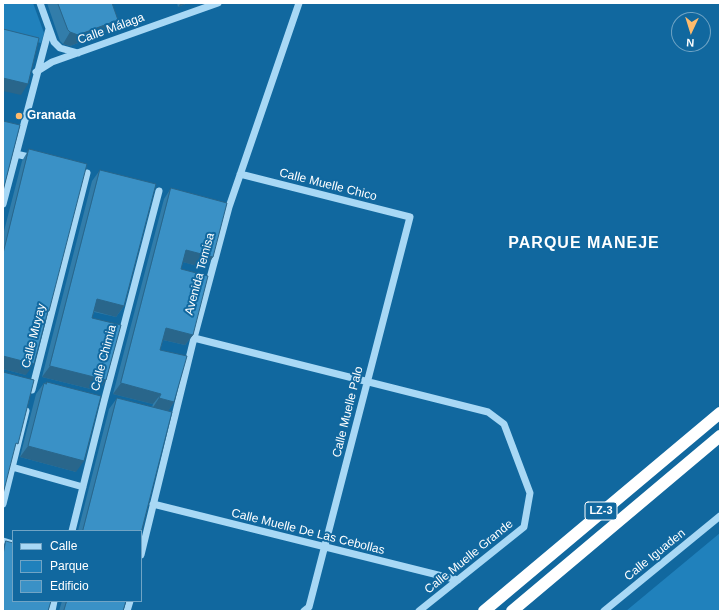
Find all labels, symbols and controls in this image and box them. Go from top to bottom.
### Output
street label: Calle Málaga [76,10,146,48]
north arrow [671,12,711,52]
text: N [686,37,695,49]
place label: Granada [27,109,76,123]
marker: Granada [14,111,24,121]
street label: Calle Muelle Chico [278,166,378,204]
street label: Avenida Temisa [182,231,218,317]
district label: PARQUE MANEJE [508,234,660,254]
street label: Calle Muyay [19,302,49,370]
street label: Calle Chimia [88,323,120,393]
street label: Calle Muelle Palo [330,365,366,459]
road number: LZ-3 [585,502,617,520]
street label: Calle Muelle De Las Cebollas [230,506,386,558]
street label: Calle Muelle Grande [422,517,516,597]
street label: Calle Iguaden [622,526,688,584]
legend [12,530,142,602]
text: Calle [50,539,77,553]
text: Parque [50,559,89,573]
text: Edificio [50,579,89,593]

